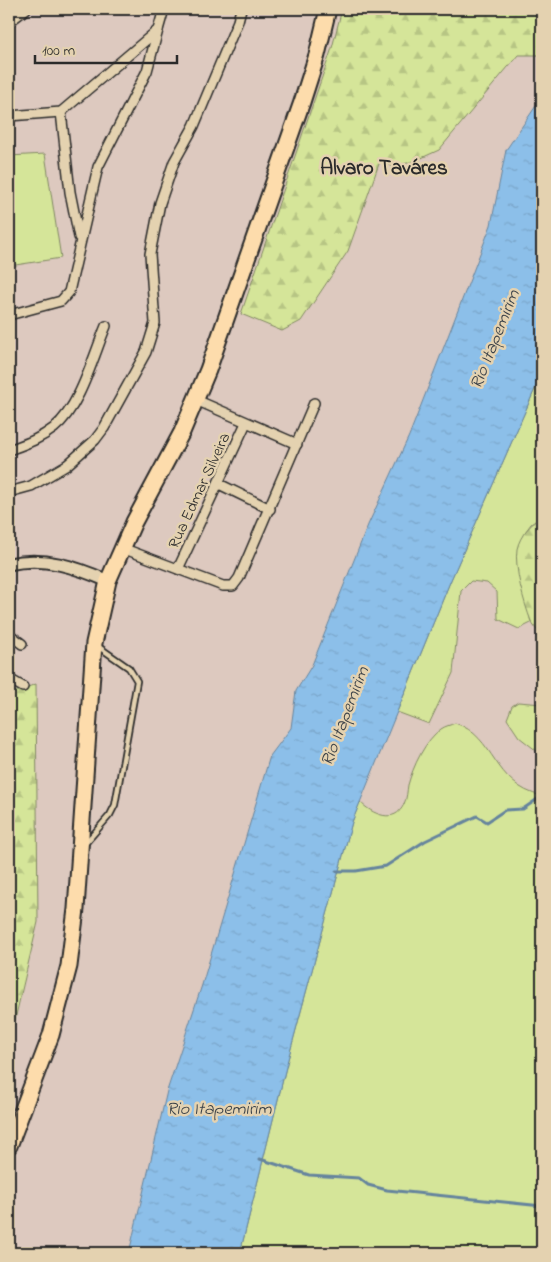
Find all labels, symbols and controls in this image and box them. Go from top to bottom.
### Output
scale bar [35,32,178,64]
text: 100 m [42,40,75,62]
district label: Alvaro Taváres [320,154,448,184]
water label: Rio Itapemirim [464,285,528,393]
street label: Rua Edmar Silveira [162,429,237,553]
water label: Rio Itapemirim [315,662,377,770]
water label: Rio Itapemirim [167,1097,272,1123]

